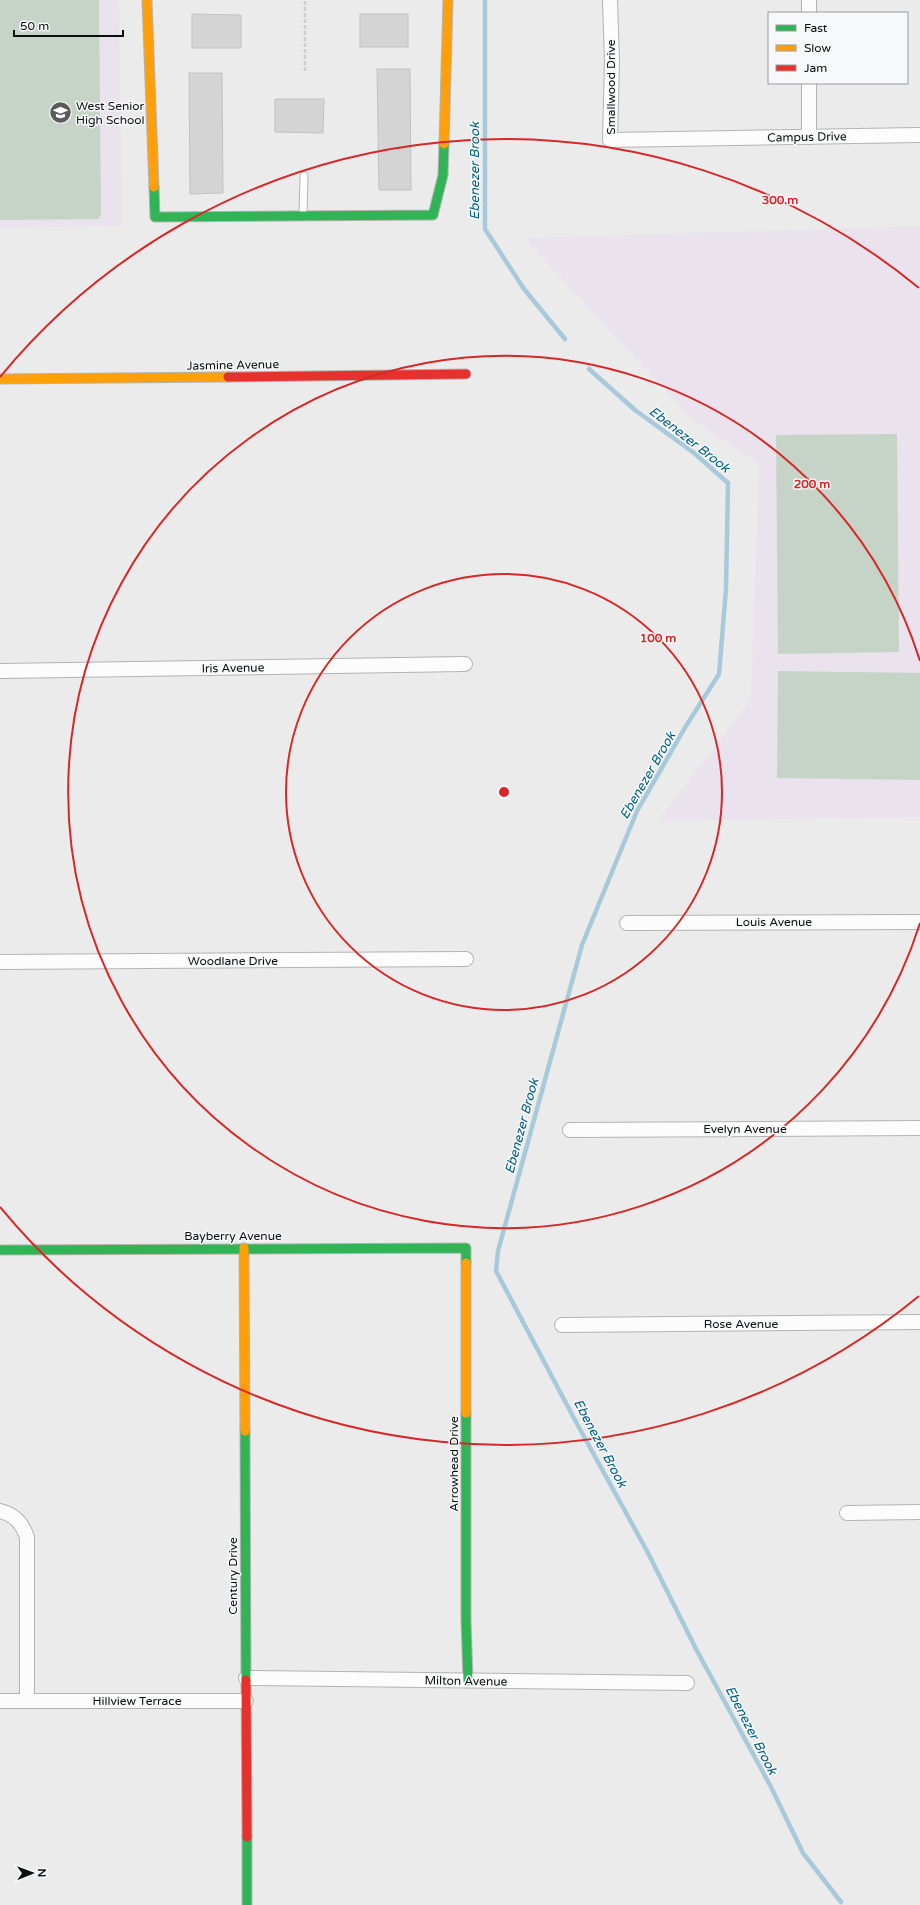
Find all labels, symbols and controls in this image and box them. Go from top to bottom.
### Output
scale bar [14,12,123,38]
legend [768,12,908,84]
text: 50 m [20,19,49,33]
text: Fast [804,21,828,35]
street label: Smallwood Drive [604,39,618,135]
text: Slow [804,41,831,55]
text: Jam [804,61,827,75]
place label: West Senior High School [76,99,145,127]
school or university icon: West Senior High School [47,100,73,126]
water label: Ebenezer Brook [467,121,483,220]
street label: Campus Drive [767,129,847,145]
text: 300 m [762,193,798,207]
street label: Jasmine Avenue [187,357,279,373]
water label: Ebenezer Brook [646,403,734,477]
text: 200 m [794,477,830,491]
text: 100 m [640,631,676,645]
street label: Iris Avenue [202,660,265,676]
water label: Ebenezer Brook [616,728,680,822]
centre of rings [497,785,511,799]
street label: Louis Avenue [736,915,812,929]
street label: Woodlane Drive [188,954,278,968]
water label: Ebenezer Brook [502,1076,543,1176]
street label: Evelyn Avenue [703,1122,787,1136]
street label: Bayberry Avenue [184,1229,282,1243]
street label: Rose Avenue [704,1317,778,1331]
water label: Ebenezer Brook [570,1396,631,1491]
street label: Arrowhead Drive [447,1416,461,1512]
street label: Century Drive [226,1537,240,1615]
street label: Milton Avenue [425,1673,508,1689]
water label: Ebenezer Brook [722,1683,781,1779]
street label: Hillview Terrace [92,1694,182,1708]
north arrow [12,1853,52,1893]
text: N [35,1868,48,1877]

